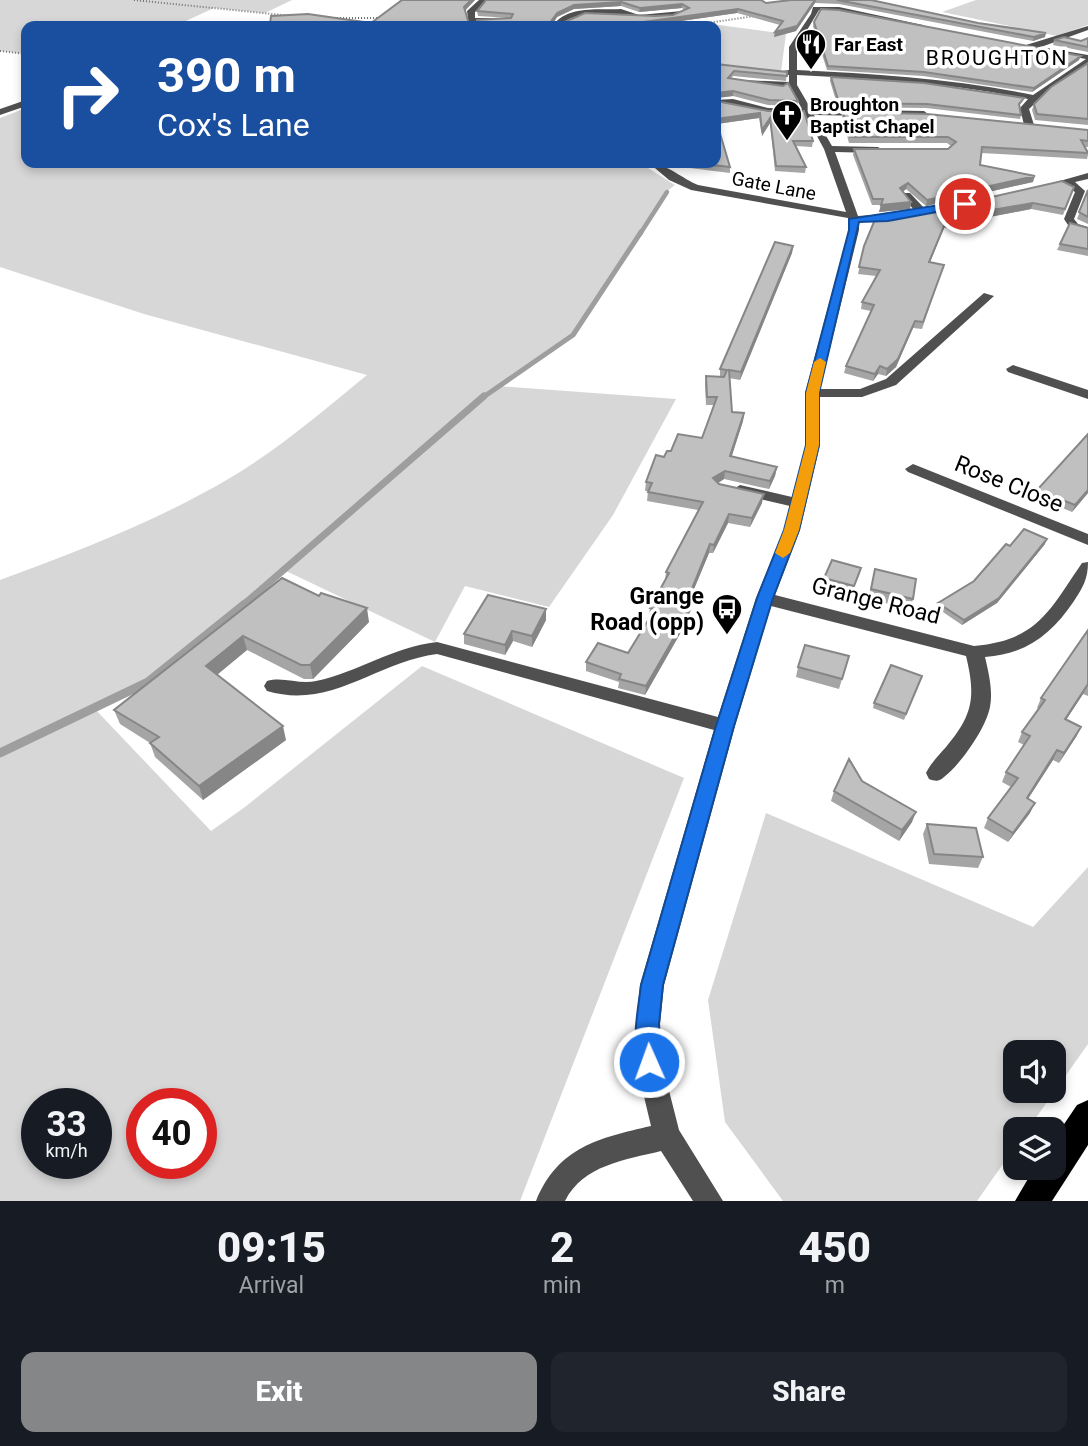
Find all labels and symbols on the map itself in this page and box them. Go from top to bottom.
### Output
restaurant icon: Far East [794,27,828,71]
place label: Far East [834,33,904,56]
district label: BROUGHTON [926,46,1068,70]
place label: Broughton Baptist Chapel [810,93,935,138]
church icon: Broughton Baptist Chapel [770,98,804,142]
street label: Gate Lane [730,167,818,205]
pin [935,174,995,234]
street label: Rose Close [951,450,1067,518]
street label: Grange Road [809,572,943,630]
place label: Grange Road (opp) [590,583,704,636]
bus stop icon: Grange Road (opp) [710,592,744,636]
position arrow [612,1025,686,1099]
speed limit sign: 40 [126,1088,217,1179]

